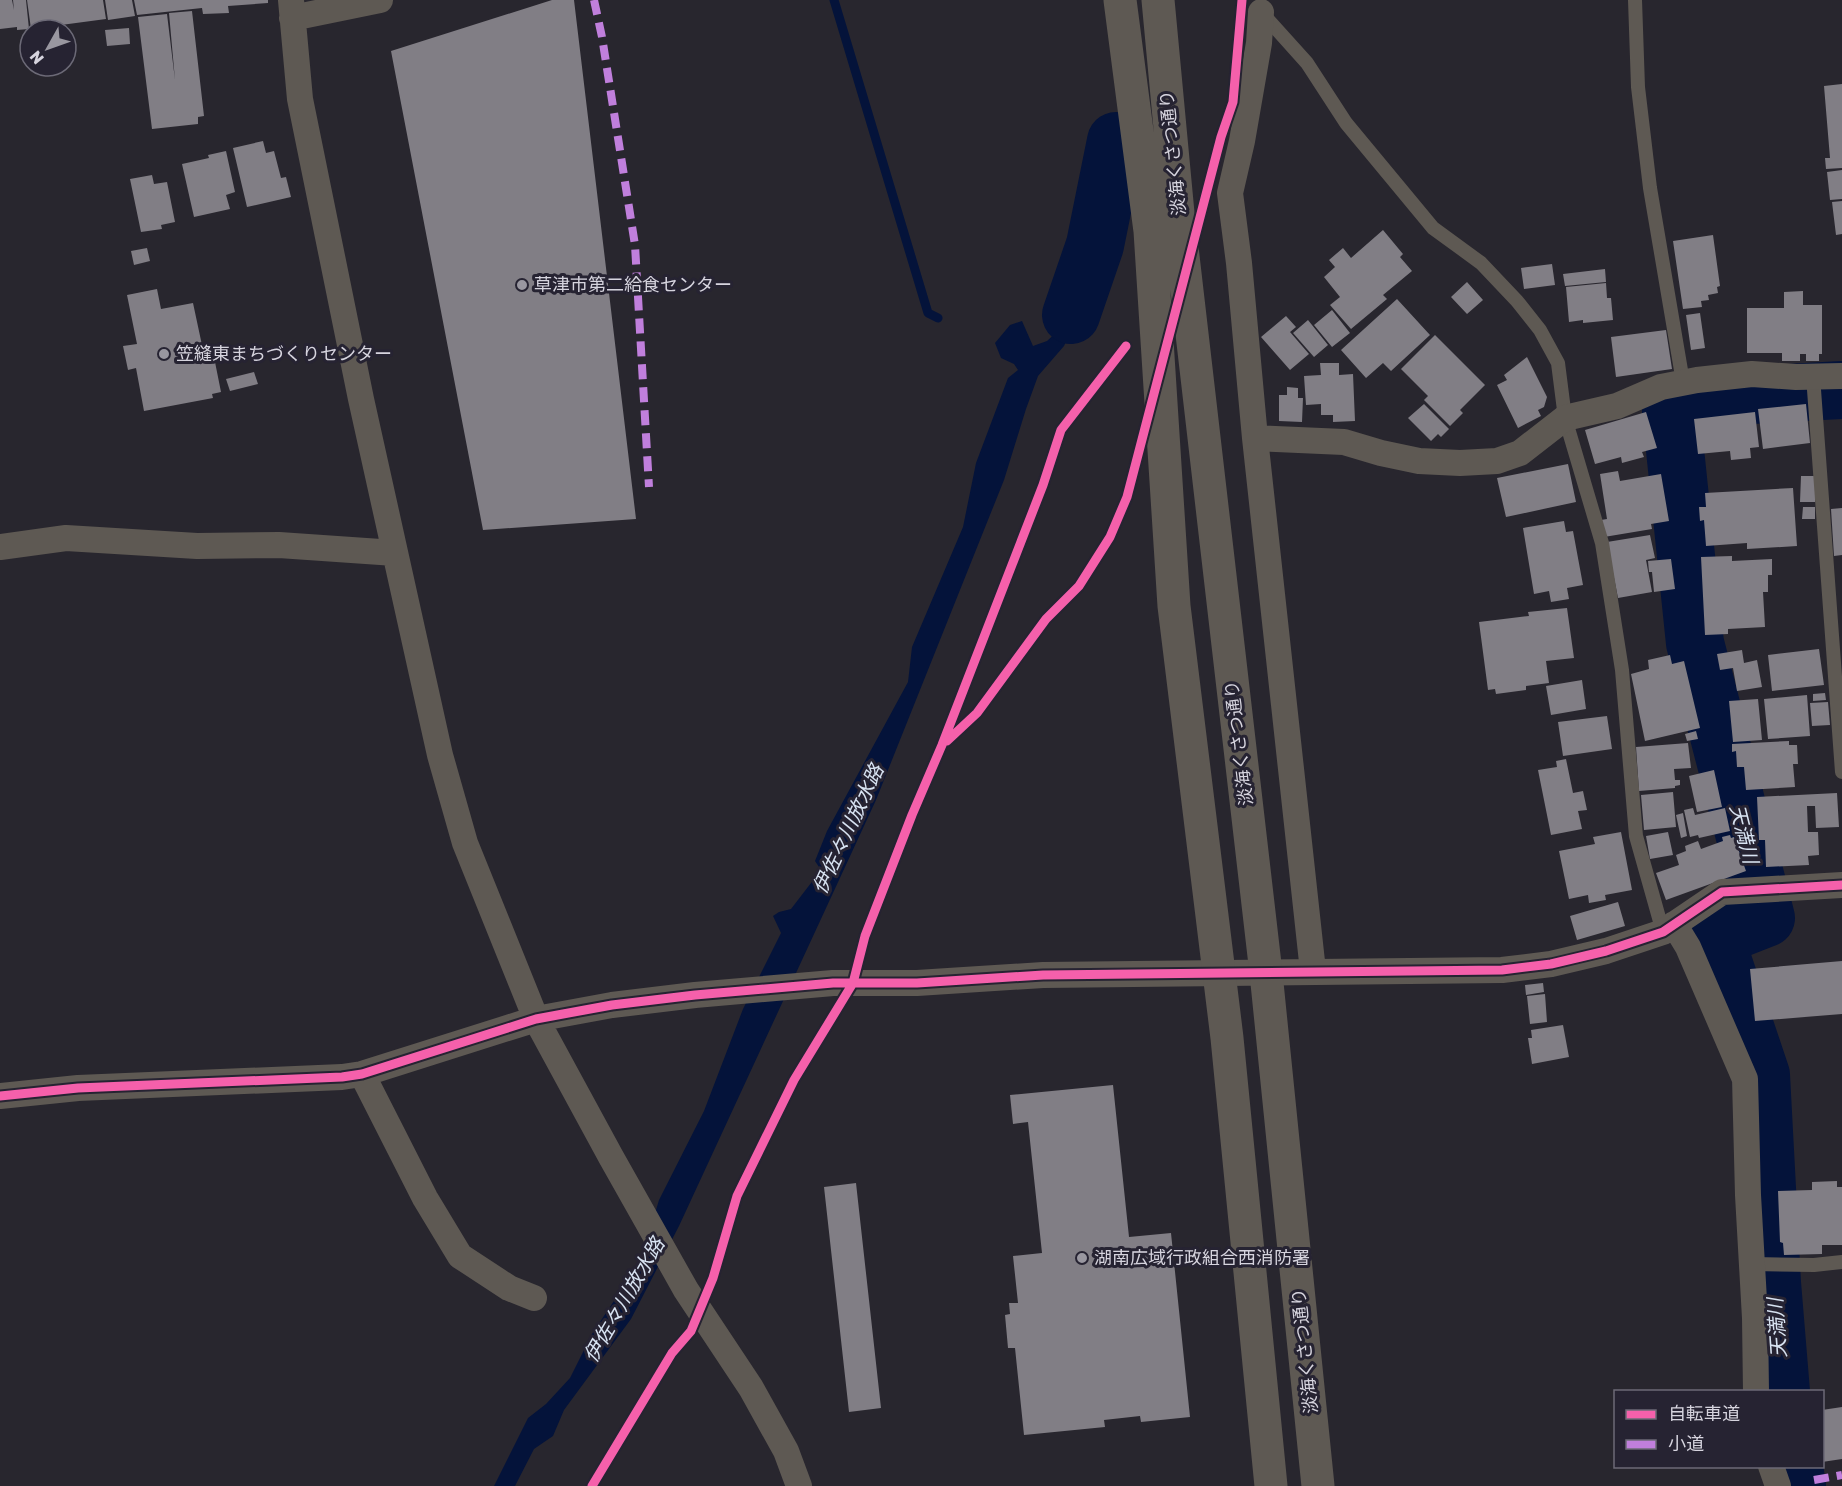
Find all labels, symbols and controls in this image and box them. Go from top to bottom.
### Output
north arrow [18,18,78,78]
text: N [26,47,48,68]
street label: 淡海くさつ通り [1155,89,1191,217]
place label: 草津市第二給食センター [534,274,732,296]
marker: 草津市第二給食センター [515,278,529,292]
place label: 笠縫東まちづくりセンター [176,343,392,365]
marker: 笠縫東まちづくりセンター [157,347,171,361]
street label: 淡海くさつ通り [1220,679,1258,807]
water label: 伊佐々川放水路 [808,759,889,898]
water label: 天満川 [1725,802,1763,868]
water label: 伊佐々川放水路 [579,1232,670,1367]
place label: 湖南広域行政組合西消防署 [1094,1247,1310,1269]
marker: 湖南広域行政組合西消防署 [1075,1251,1089,1265]
street label: 淡海くさつ通り [1287,1287,1323,1415]
water label: 天満川 [1763,1295,1791,1359]
legend [1614,1390,1824,1468]
text: 自転車道 [1668,1403,1740,1425]
text: 小道 [1668,1433,1704,1455]

